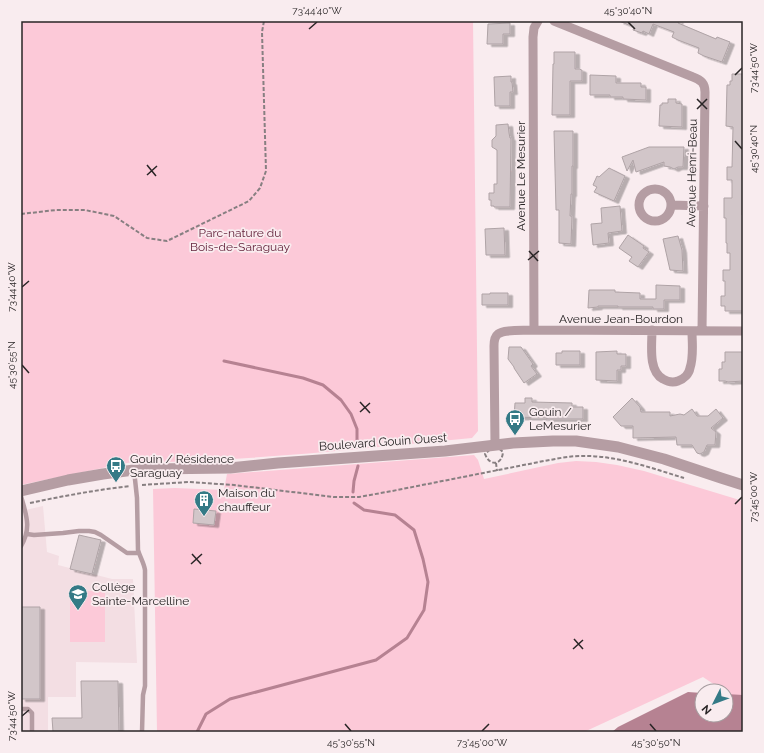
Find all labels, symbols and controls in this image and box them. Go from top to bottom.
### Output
text: 73°44'40"W [292,5,342,16]
text: 45°30'40"N [604,5,652,16]
text: 73°44'50"W [748,43,759,93]
street label: Avenue Henri-Beau [684,119,700,227]
street label: Avenue Le Mesurier [514,120,528,231]
text: 45°30'40"N [748,125,759,173]
park label: Parc-nature du Bois-de-Saraguay [190,226,291,254]
text: 73°44'40"W [6,262,17,312]
street label: Avenue Jean-Bourdon [559,312,683,326]
text: 45°30'55"N [6,341,17,389]
place label: Gouin / LeMesurier [529,405,592,433]
bus stop icon: Gouin / LeMesurier [504,408,526,436]
street label: Boulevard Gouin Ouest [319,431,447,453]
place label: Gouin / Résidence Saraguay [130,452,234,480]
bus stop icon: Gouin / Résidence Saraguay [105,455,127,483]
text: 73°45'00"W [748,471,759,522]
place label: Maison du chauffeur [218,486,275,514]
building icon: Maison du chauffeur [193,489,215,517]
place label: Collège Sainte-Marcelline [92,580,189,608]
school or university icon: Collège Sainte-Marcelline [67,583,89,611]
north arrow [694,683,734,723]
text: 73°44'50"W [6,691,17,741]
text: N [699,702,715,717]
text: 45°30'55"N [327,737,375,748]
text: 73°45'00"W [457,737,508,748]
text: 45°30'50"N [632,737,680,748]

